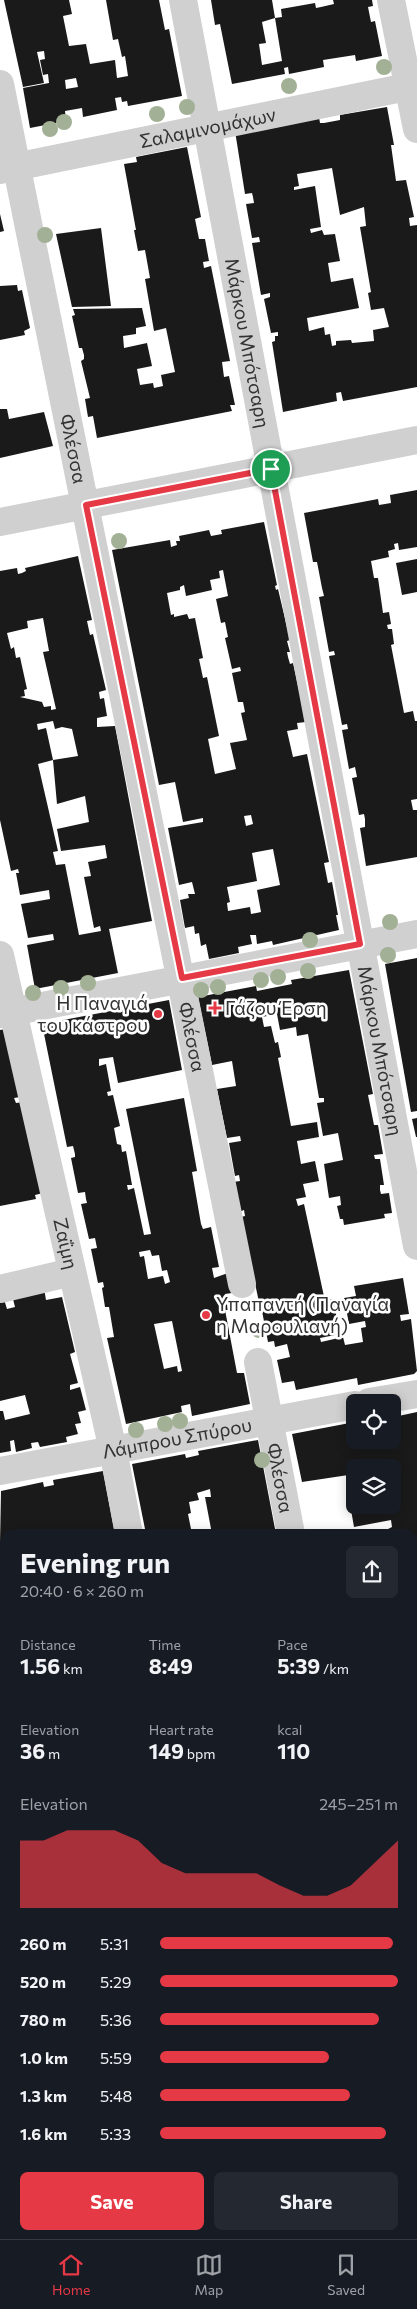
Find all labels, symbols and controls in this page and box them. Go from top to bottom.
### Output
street label: Σαλαμινομάχων [137,102,278,152]
street label: Μάρκου Μπότσαρη [221,256,275,430]
street label: Φλέσσα [56,412,92,485]
pin [250,448,292,490]
icon: arrive [257,455,285,483]
street label: Μάρκου Μπότσαρη [354,964,408,1137]
place label: Η Παναγιά του κάστρου [37,991,148,1036]
place label: Γάζου Έρση [225,996,327,1019]
street label: Φλέσσα [174,1000,211,1074]
marker: Γάζου Έρση [209,1002,221,1014]
marker: Η Παναγιά του κάστρου [152,1008,164,1020]
street label: Ζαΐμη [49,1216,83,1271]
place label: Υπαπαντή (Παναγία η Μαρουλιανή) [216,1292,389,1337]
marker: Υπαπαντή (Παναγία η Μαρουλιανή) [200,1309,212,1321]
map controls [346,1394,401,1514]
button: locate [346,1394,401,1449]
street label: Λάμπρου Σπύρου [100,1412,254,1463]
street label: Φλέσσα [263,1441,299,1515]
button: layers [346,1459,401,1514]
text: Evening run [20,1545,170,1579]
button: share [346,1546,398,1598]
text: 20:40 · 6 × 260 m [20,1581,144,1600]
text: Distance [20,1636,76,1653]
text: Time [149,1636,181,1653]
text: Pace [277,1636,308,1653]
text: 1.56 [20,1653,60,1678]
text: 8:49 [149,1653,193,1678]
text: 5:39 [277,1653,320,1678]
text: km [60,1660,83,1677]
text: /km [320,1660,349,1677]
text: Elevation [20,1721,79,1738]
text: Heart rate [149,1721,214,1738]
text: kcal [277,1721,302,1738]
text: 36 [20,1738,45,1763]
text: 149 [149,1738,184,1763]
text: 110 [277,1738,310,1763]
text: m [45,1745,60,1762]
text: bpm [184,1745,215,1762]
text: Elevation [20,1794,88,1813]
text: 245–251 m [319,1794,398,1813]
text: 260 m [20,1934,67,1953]
text: 5:31 [100,1934,129,1953]
text: 520 m [20,1972,66,1991]
text: 5:29 [100,1972,132,1991]
text: 780 m [20,2010,66,2029]
text: 5:36 [100,2010,132,2029]
text: 1.0 km [20,2048,68,2067]
text: 5:59 [100,2048,132,2067]
text: 1.3 km [20,2086,67,2105]
text: 5:48 [100,2086,132,2105]
text: 1.6 km [20,2124,67,2143]
text: 5:33 [100,2124,131,2143]
button: Save [20,2172,204,2230]
button: Share [214,2172,398,2230]
tab: Home [52,2251,90,2298]
tab: Map [194,2251,223,2298]
tab: Saved [327,2251,365,2298]

